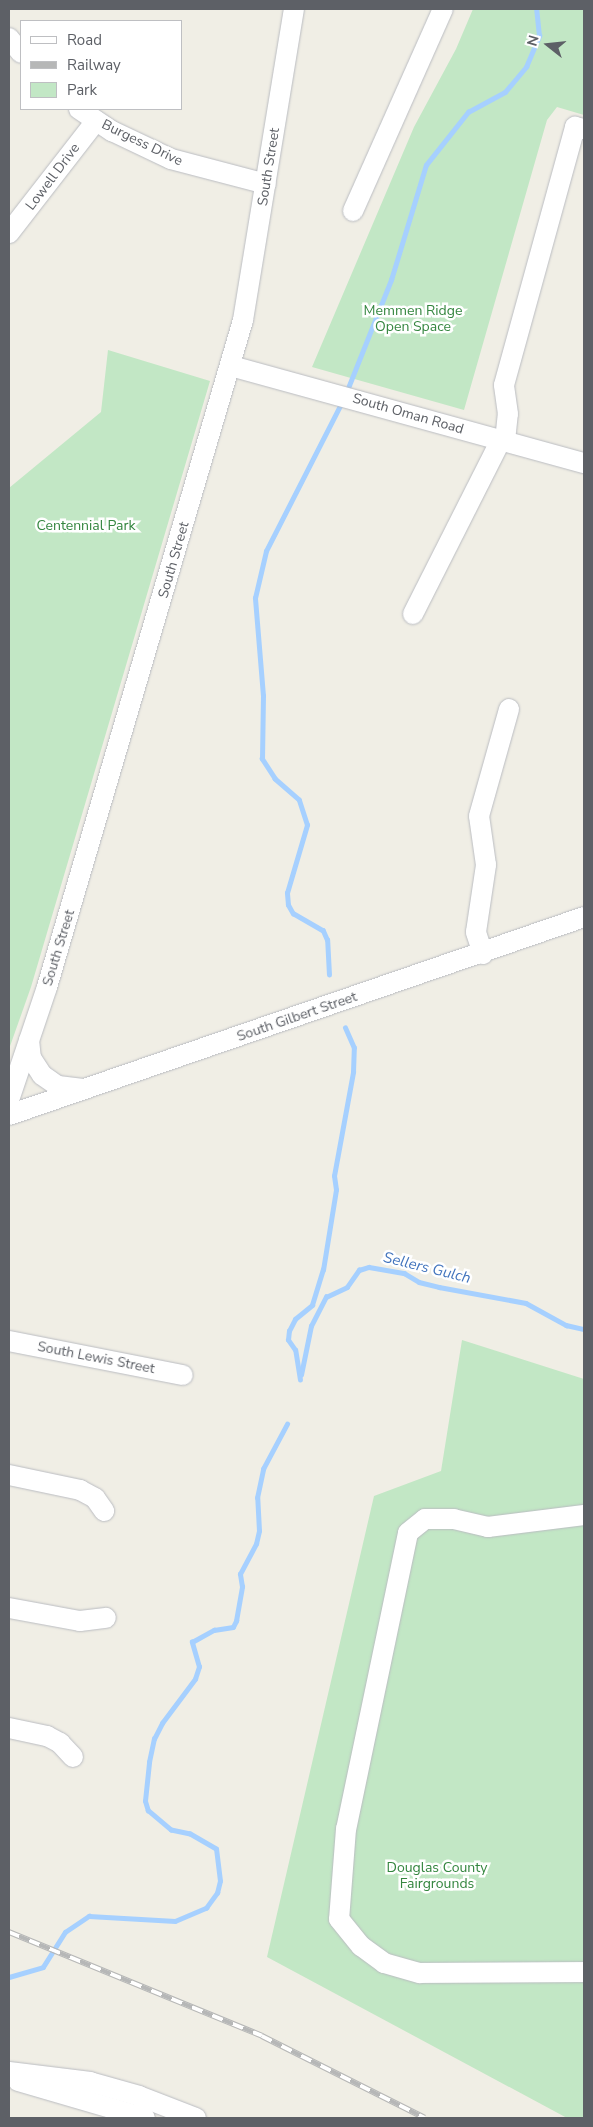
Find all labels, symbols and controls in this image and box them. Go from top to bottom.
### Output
legend [20,20,182,110]
north arrow [523,20,573,70]
text: Road [67,30,102,50]
text: N [523,33,544,48]
text: Railway [67,55,121,75]
text: Park [67,80,97,100]
street label: Burgess Drive [99,116,185,170]
street label: South Street [255,127,283,207]
street label: Lowell Drive [22,140,84,214]
park label: Memmen Ridge Open Space [364,303,462,336]
street label: South Oman Road [350,390,466,438]
park label: Centennial Park [37,518,135,534]
street label: South Street [155,520,193,600]
street label: South Street [39,908,79,988]
street label: South Gilbert Street [235,989,359,1045]
water label: Sellers Gulch [381,1248,473,1288]
street label: South Lewis Street [36,1338,156,1378]
park label: Douglas County Fairgrounds [387,1860,487,1892]

